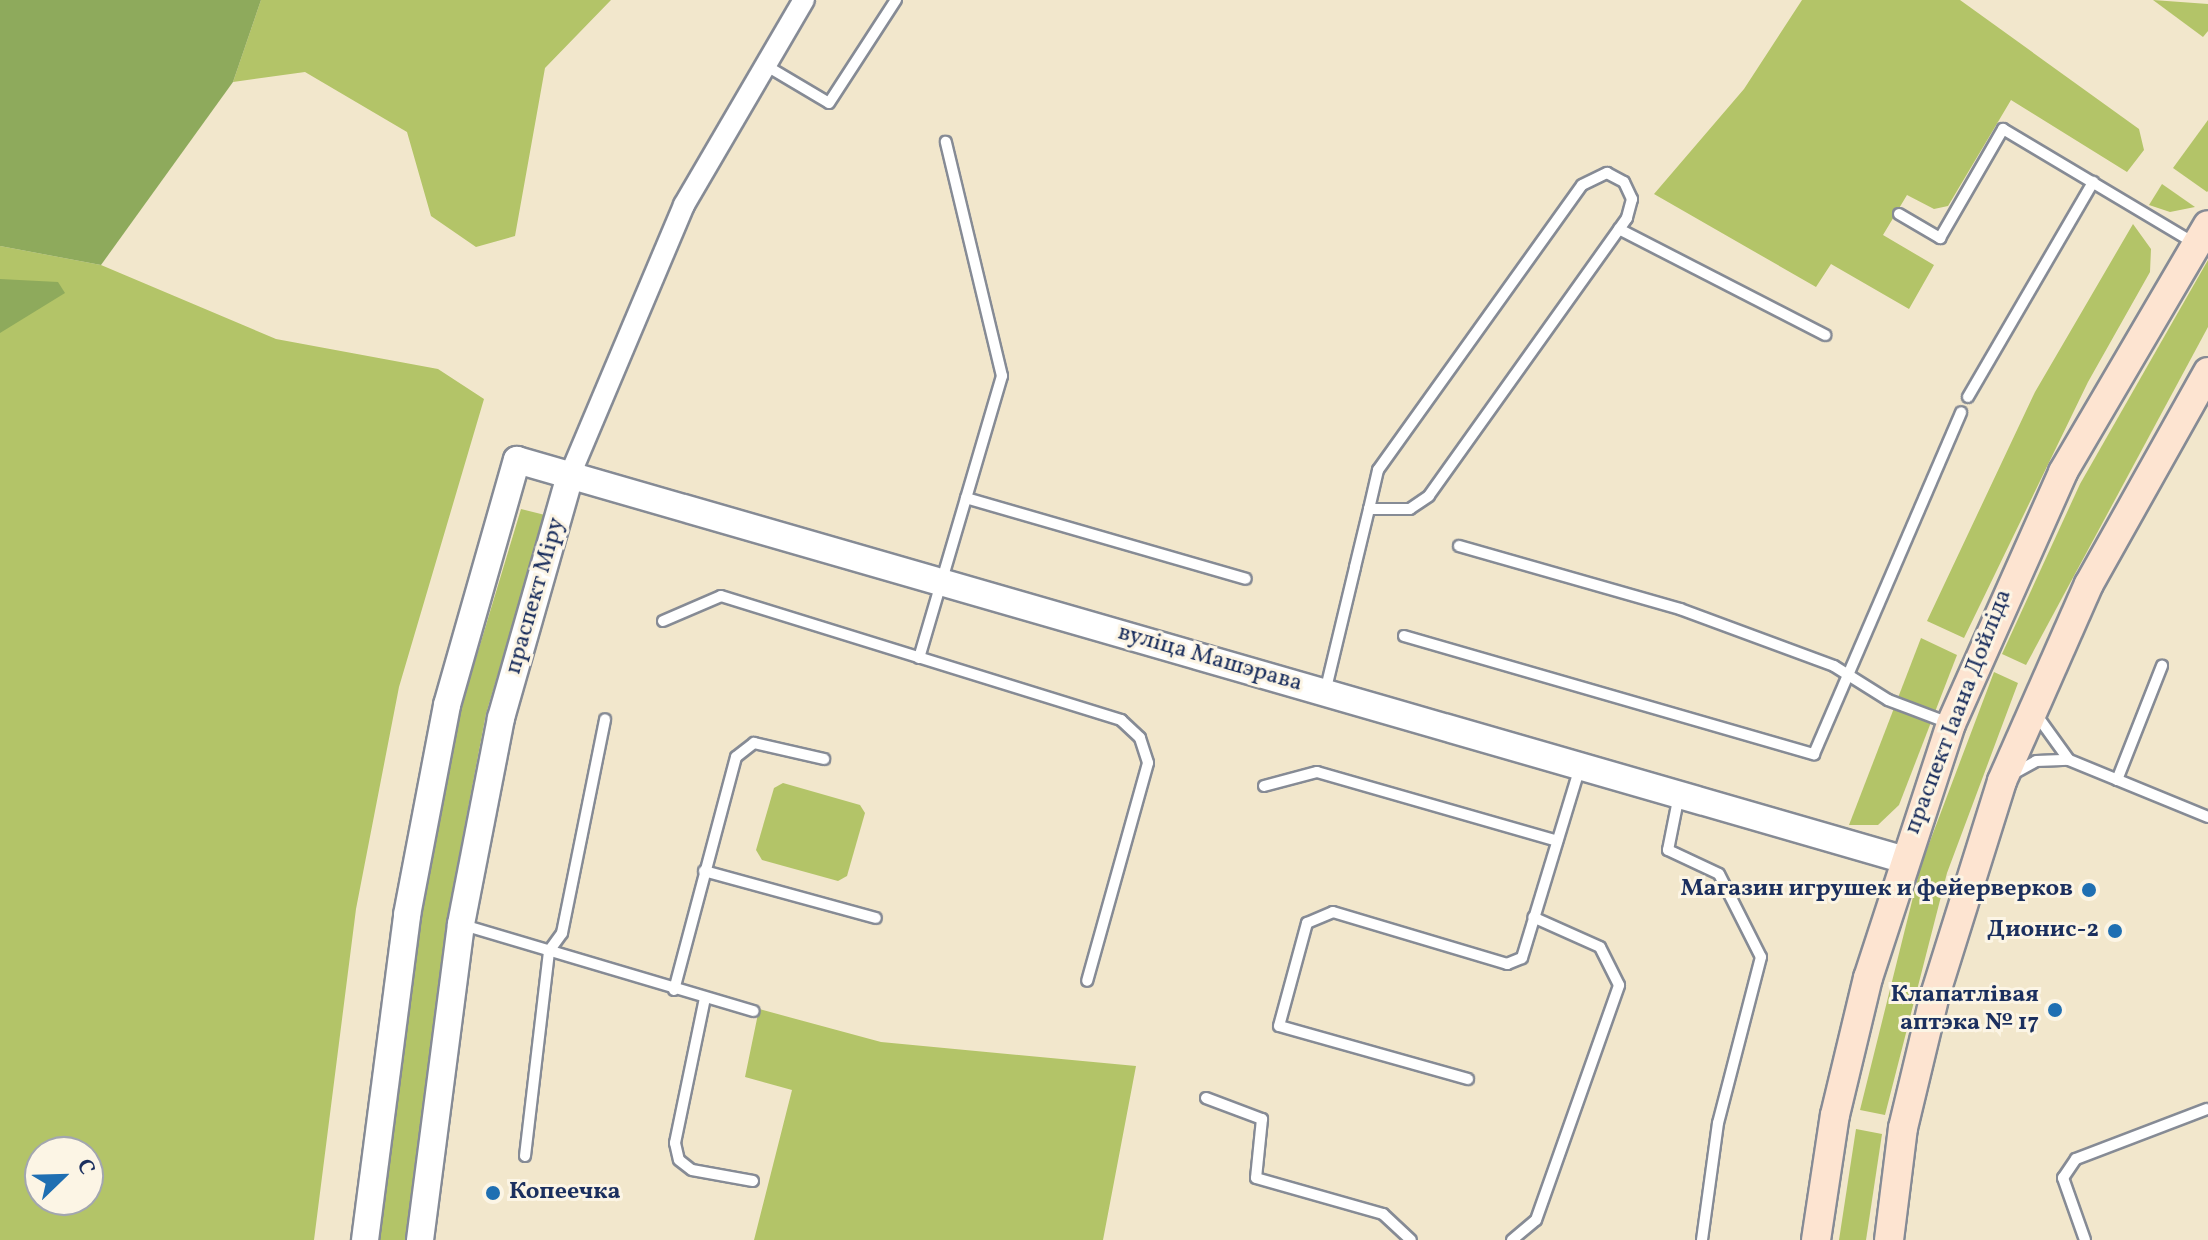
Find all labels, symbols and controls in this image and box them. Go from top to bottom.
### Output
street label: праспект Міру [500,514,572,678]
street label: праспект Іаана Дойліда [1899,586,2019,838]
street label: вуліца Машэрава [1114,619,1306,699]
place label: Магазин игрушек и фейерверков [1680,876,2073,904]
marker: Магазин игрушек и фейерверков [2080,881,2098,899]
place label: Дионис-2 [1987,917,2099,945]
marker: Дионис-2 [2106,922,2124,940]
place label: Клапатлівая аптэка № 17 [1890,982,2039,1038]
marker: Клапатлівая аптэка № 17 [2046,1001,2064,1019]
north arrow [24,1136,104,1216]
text: С [68,1155,102,1180]
place label: Копеечка [509,1179,621,1207]
marker: Копеечка [484,1184,502,1202]

